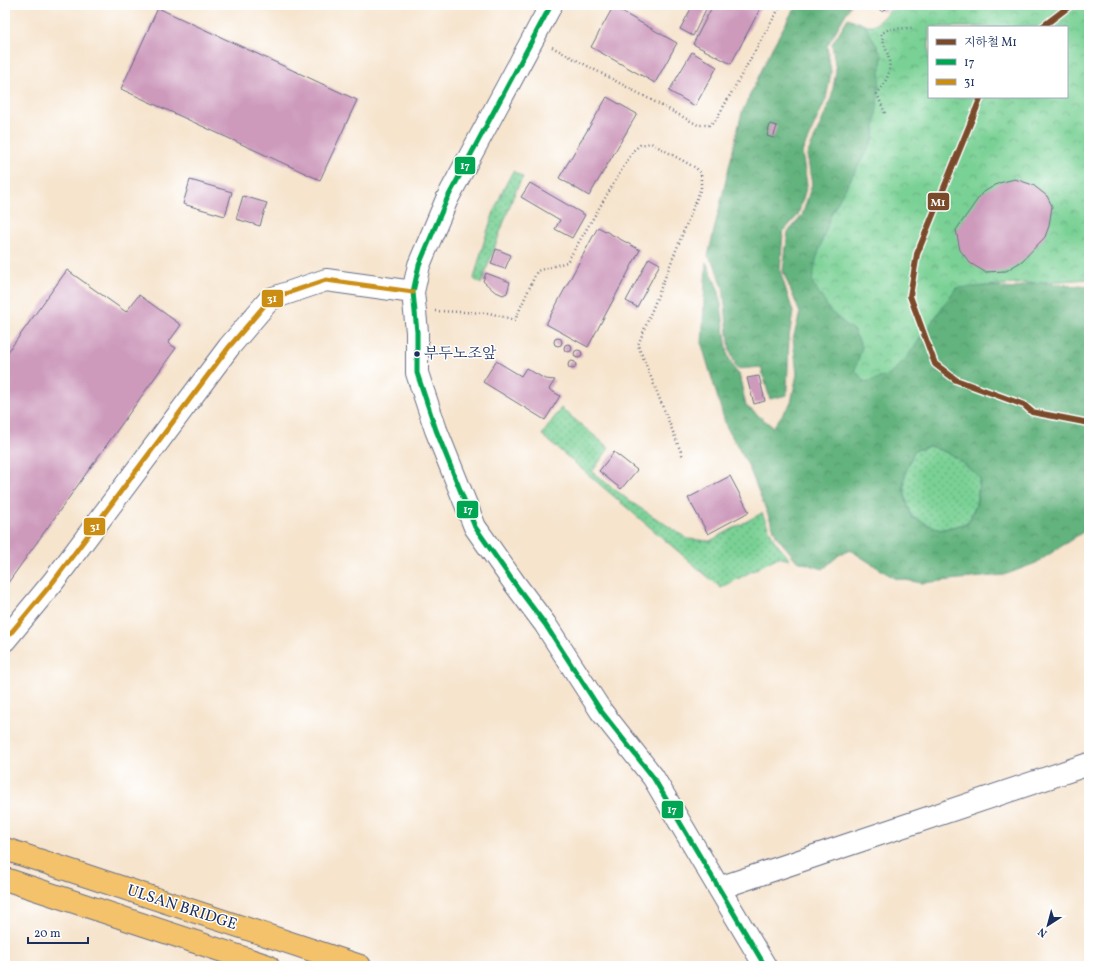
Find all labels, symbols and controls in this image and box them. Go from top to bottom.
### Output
legend [928,26,1068,98]
text: 지하철 M1 [964,35,1017,51]
text: 17 [964,55,975,71]
text: 31 [964,75,975,91]
line badge: 17 [454,156,476,175]
text: 17 [460,159,470,174]
line badge: M1 [927,192,950,211]
text: M1 [930,196,946,211]
line badge: 31 [261,289,284,308]
text: 31 [267,292,277,307]
place label: 부두노조앞 [424,344,497,365]
marker: 부두노조앞 [412,349,422,359]
line badge: 17 [456,500,479,519]
text: 17 [463,503,473,518]
line badge: 31 [83,517,106,536]
text: 31 [90,520,100,535]
line badge: 17 [661,800,684,819]
text: 17 [667,803,677,818]
street label: ULSAN BRIDGE [124,880,240,936]
north arrow [1028,905,1068,945]
scale bar [28,919,88,945]
text: N [1035,923,1051,940]
text: 20 m [34,926,61,942]

